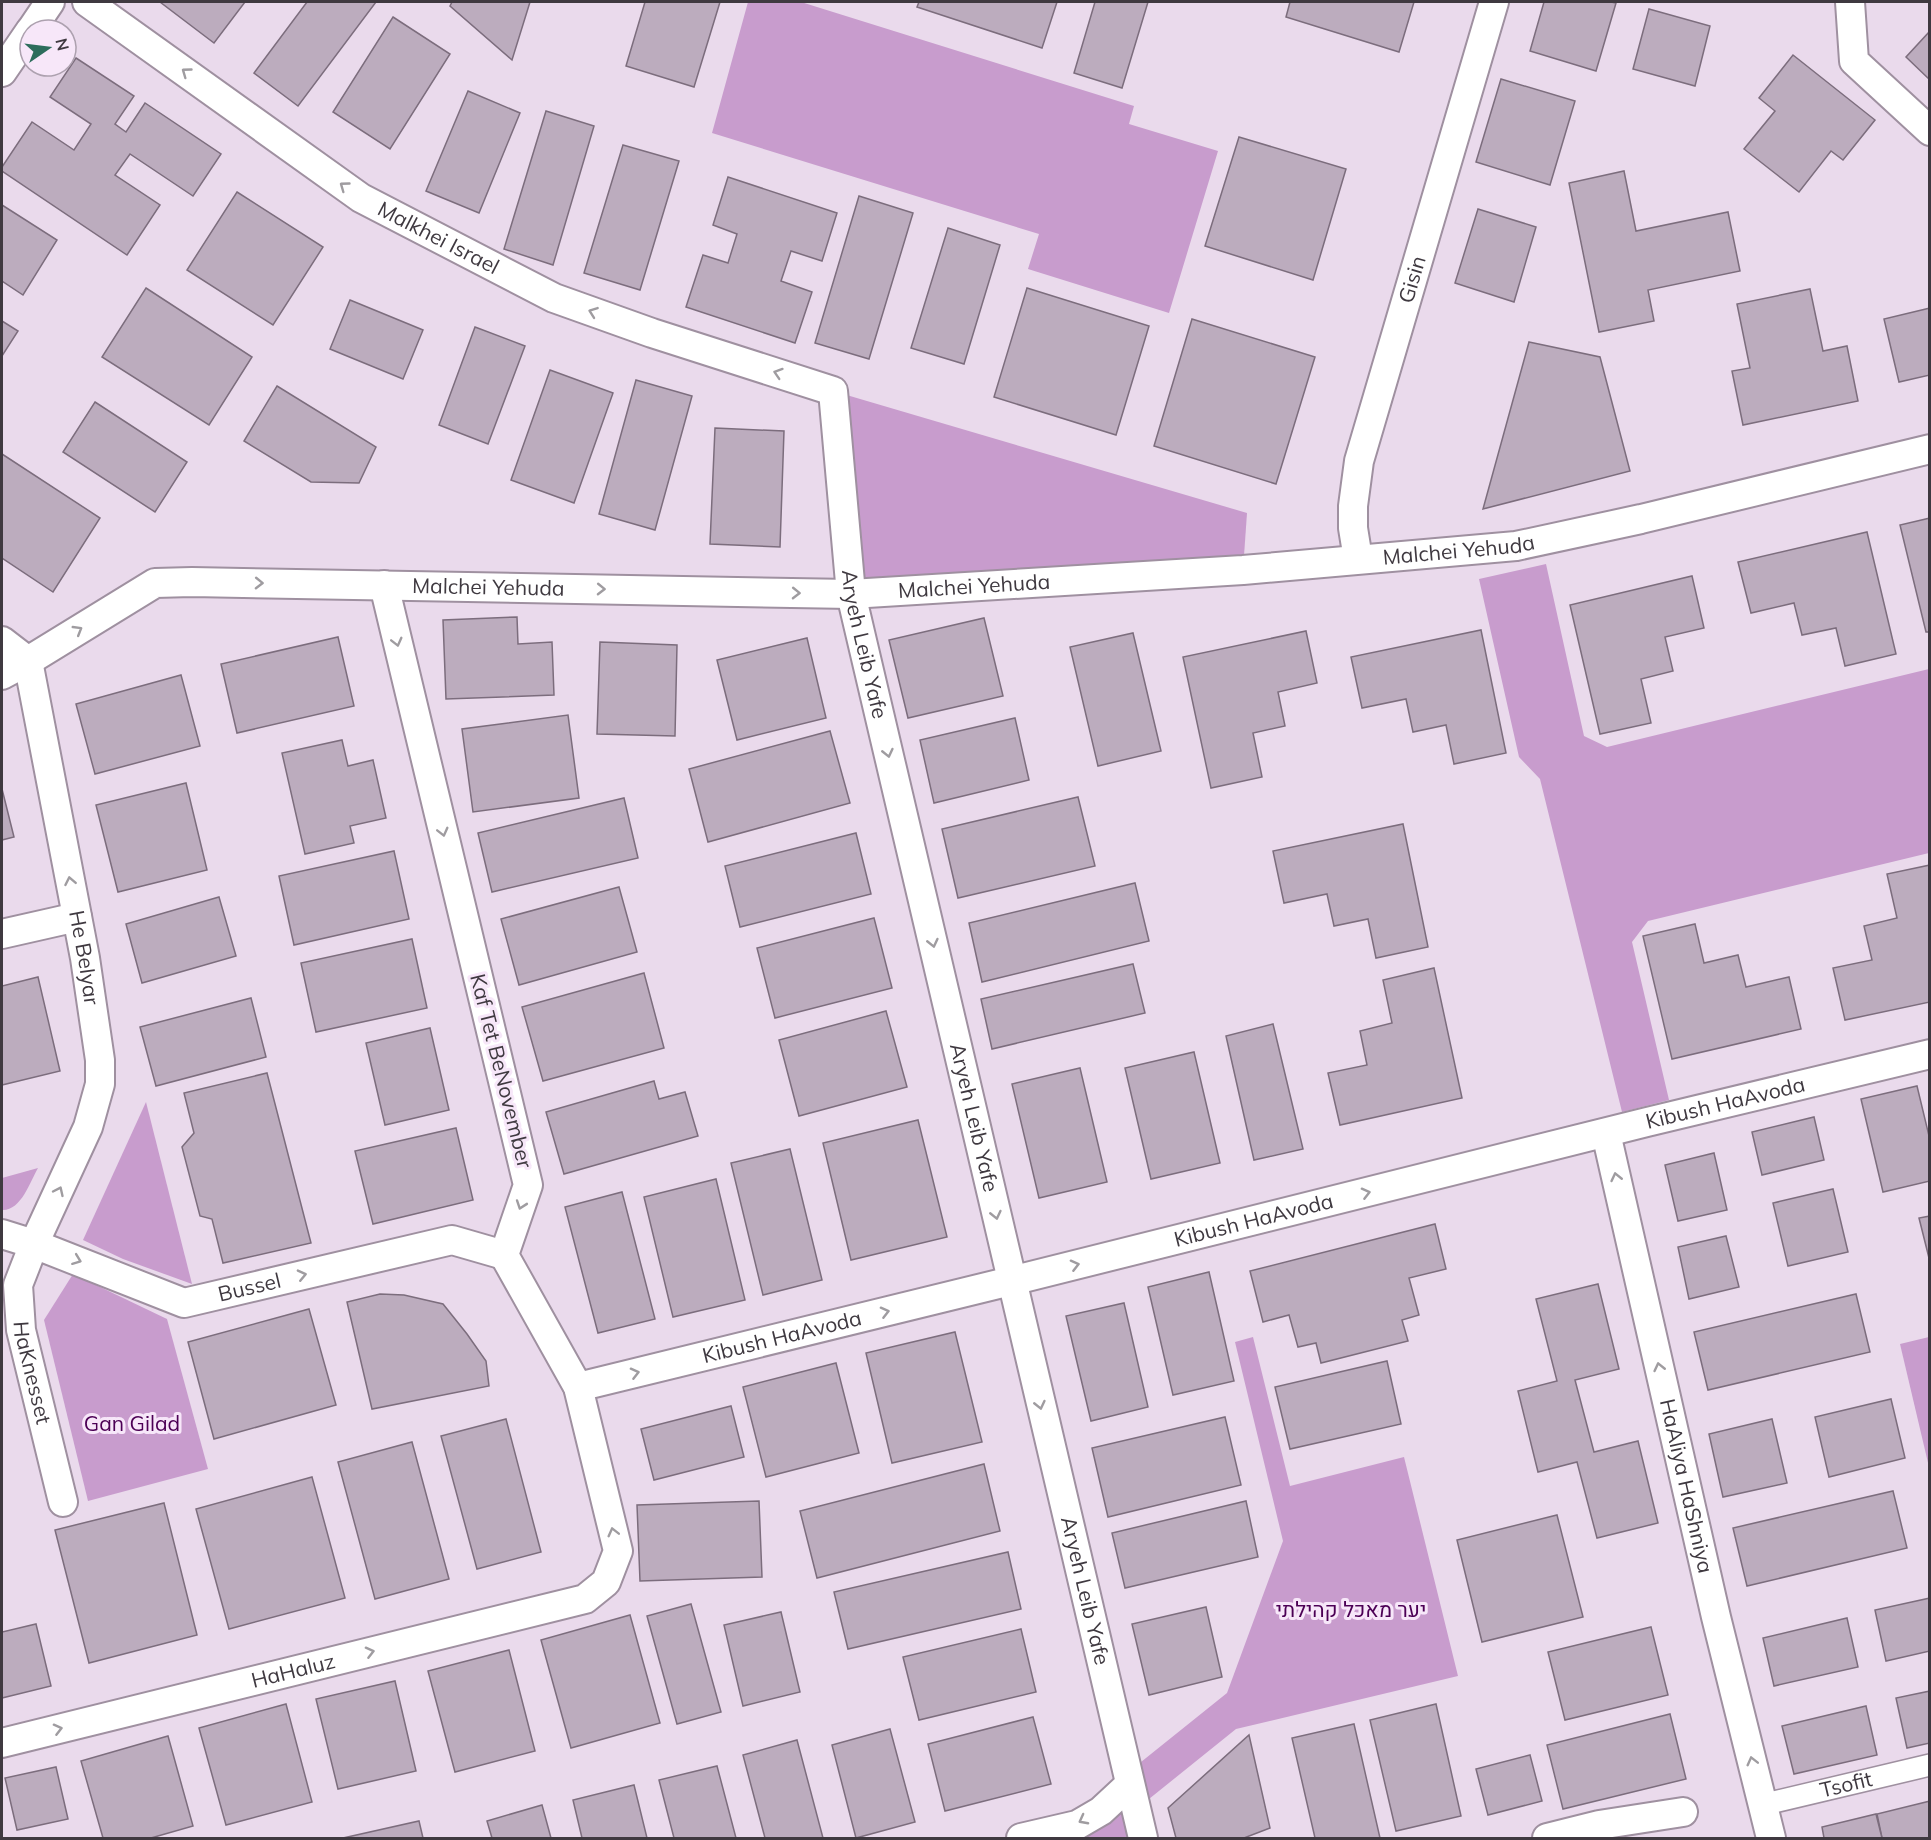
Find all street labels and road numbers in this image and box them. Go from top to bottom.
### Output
street label: Malkhei Israel [374,195,504,279]
street label: Gisin [1392,252,1431,306]
street label: Malchei Yehuda [1382,528,1537,570]
street label: Malchei Yehuda [897,568,1051,603]
street label: Aryeh Leib Yafe [837,569,894,721]
street label: Malchei Yehuda [412,572,565,601]
street label: He BeIyar [64,908,106,1007]
street label: Kaf Tet BeNovember [465,971,539,1171]
street label: Aryeh Leib Yafe [945,1040,1005,1194]
street label: Kibush HaAvoda [1643,1070,1808,1134]
street label: Kibush HaAvoda [1171,1187,1336,1252]
street label: Bussel [215,1267,283,1307]
street label: Kibush HaAvoda [699,1304,864,1368]
street label: HaKnesset [8,1320,58,1427]
street label: HaAliya HaShniya [1655,1396,1720,1576]
street label: Aryeh Leib Yafe [1056,1514,1116,1667]
street label: HaHaluz [248,1647,338,1693]
street label: Tsofit [1817,1765,1874,1803]

